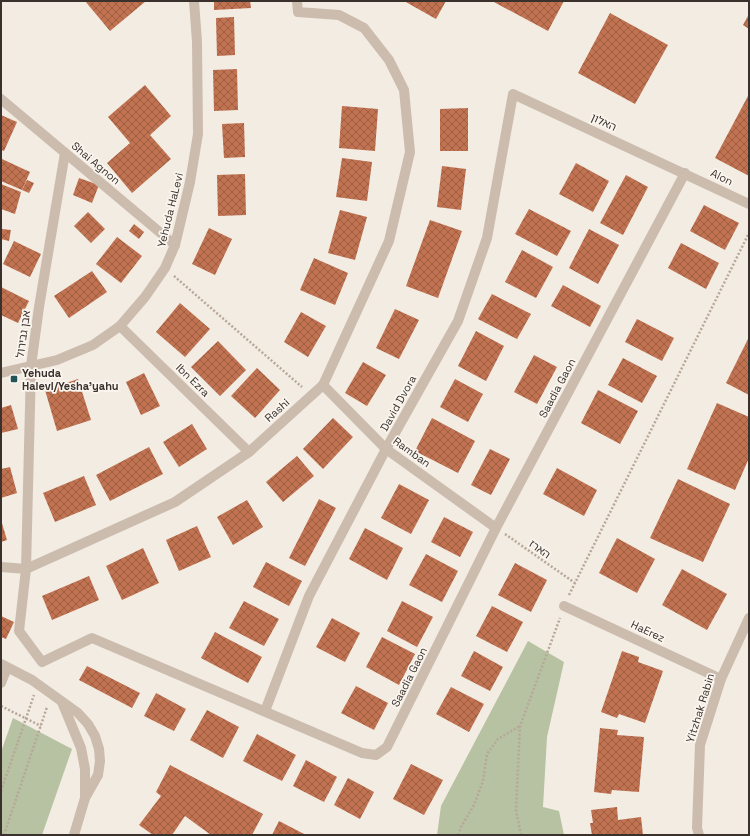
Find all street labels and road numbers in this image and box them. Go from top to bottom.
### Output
street label: האלון [589,110,619,134]
street label: Shai Agnon [69,139,123,187]
street label: Alon [709,166,735,188]
street label: Yehuda HaLevi [154,171,186,249]
street label: אבן גבירול [13,309,33,359]
street label: Saadia Gaon [536,356,578,420]
street label: Ibn Ezra [173,361,213,400]
street label: David Dvora [377,372,419,433]
street label: Rashi [262,395,292,425]
street label: Ramban [391,434,433,470]
street label: הארז [526,537,554,561]
street label: HaErez [629,617,667,645]
street label: Saadia Gaon [388,645,430,709]
street label: Yitzhak Rabin [683,672,717,744]

